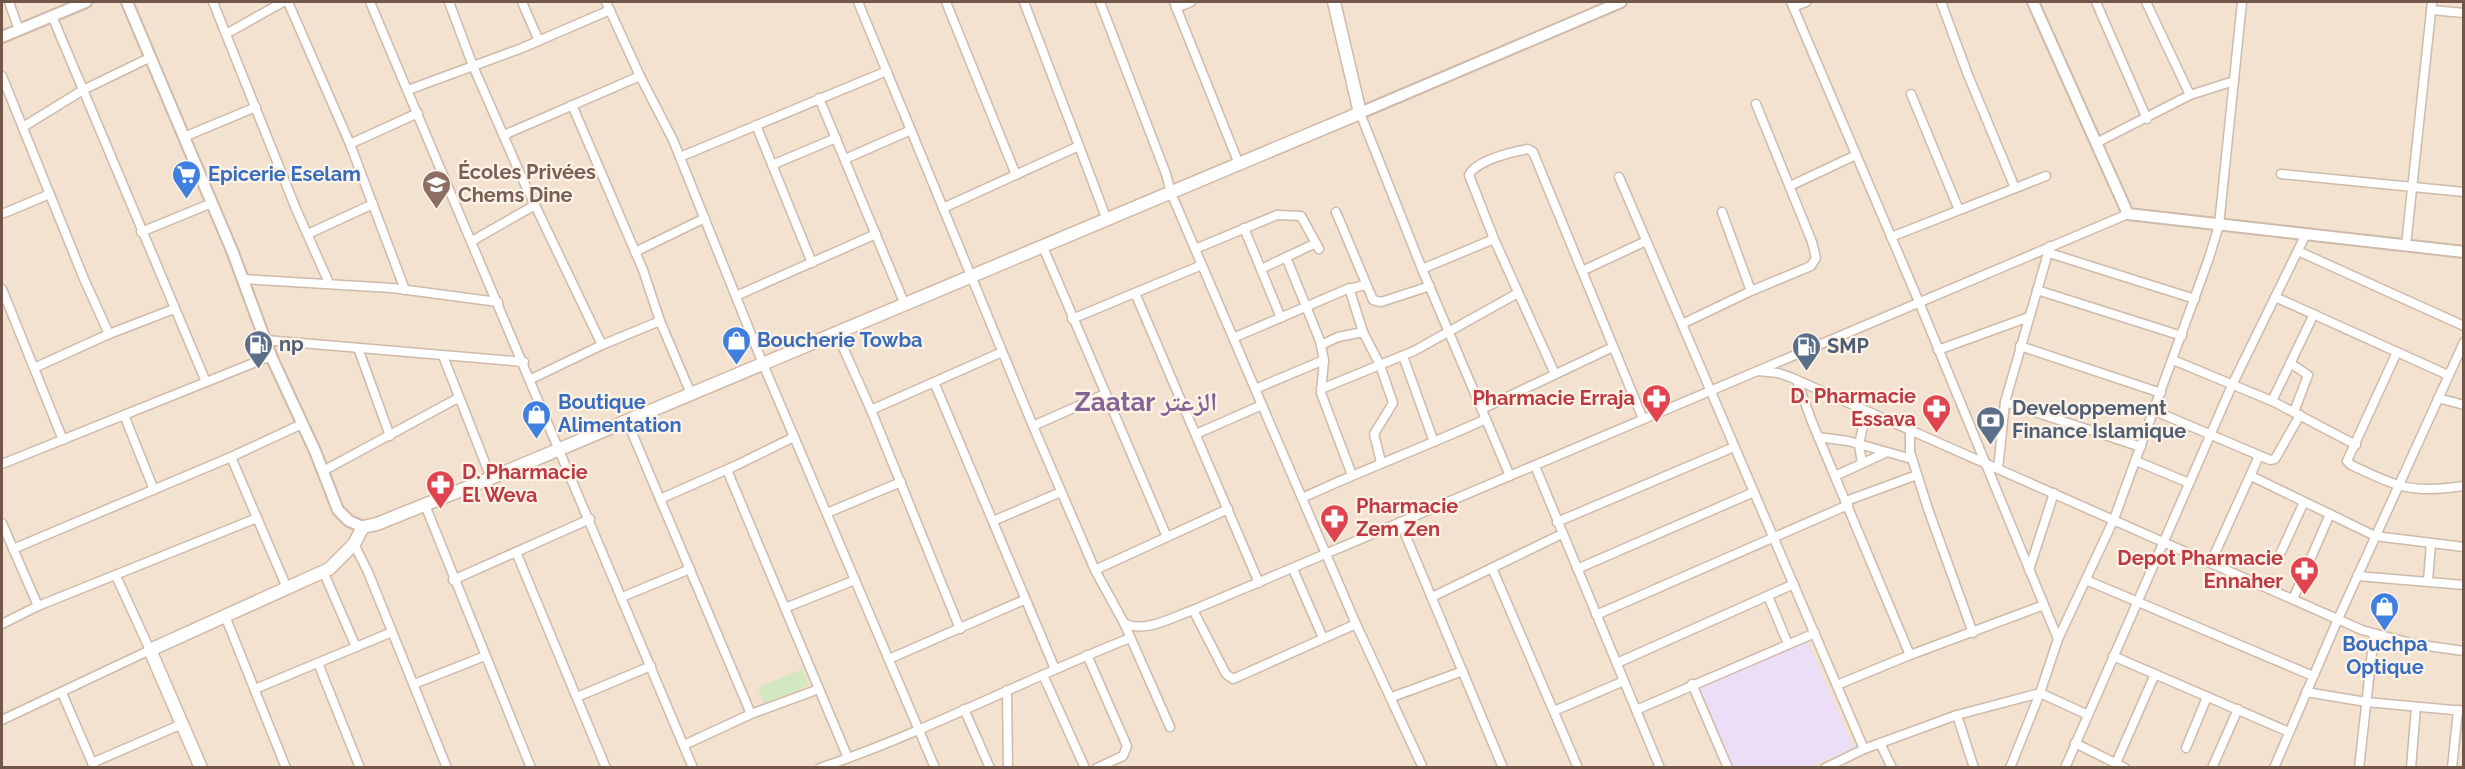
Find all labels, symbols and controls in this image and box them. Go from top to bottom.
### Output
supermarket icon: Epicerie Eselam [171,158,203,200]
place label: Écoles Privées Chems Dine [458,160,596,207]
place label: Epicerie Eselam [208,162,361,186]
school or university icon: Écoles Privées Chems Dine [421,168,453,210]
shop icon: Boucherie Towba [720,324,752,366]
fuel station icon: np [242,328,274,370]
place label: Boucherie Towba [757,328,923,352]
fuel station icon: SMP [1790,330,1822,372]
place label: np [279,332,304,356]
place label: SMP [1827,334,1870,358]
pharmacy icon: Pharmacie Erraja [1640,382,1672,424]
place label: D. Pharmacie Essava [1790,384,1916,431]
place label: Pharmacie Erraja [1472,386,1635,410]
district label: Zaatar الزعتر [1075,387,1218,417]
place label: Boutique Alimentation [558,390,682,437]
pharmacy icon: D. Pharmacie Essava [1921,392,1953,434]
place label: Developpement Finance Islamique [2012,396,2186,443]
shop icon: Boutique Alimentation [521,398,553,440]
bank icon: Developpement Finance Islamique [1975,404,2007,446]
place label: D. Pharmacie El Weva [462,460,588,507]
pharmacy icon: D. Pharmacie El Weva [425,468,457,510]
place label: Pharmacie Zem Zen [1356,494,1458,541]
pharmacy icon: Pharmacie Zem Zen [1319,502,1351,544]
place label: Depot Pharmacie Ennaher [2117,546,2283,593]
pharmacy icon: Depot Pharmacie Ennaher [2288,554,2320,596]
shop icon: Bouchpa Optique [2369,590,2401,632]
place label: Bouchpa Optique [2342,632,2428,679]

